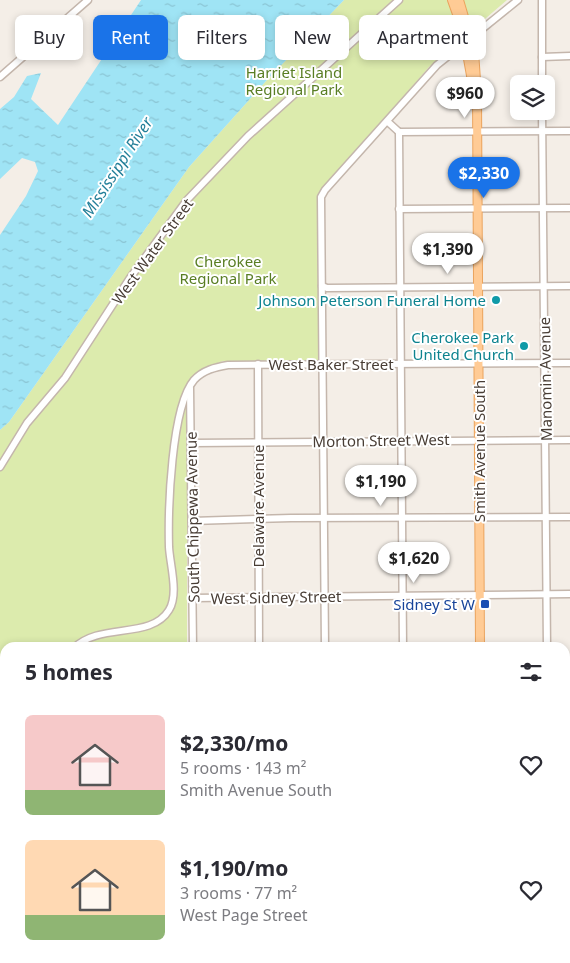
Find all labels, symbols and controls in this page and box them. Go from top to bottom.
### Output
chip: Buy [15,15,83,60]
chip: Rent [93,15,168,60]
chip: Filters [178,15,265,60]
chip: New [275,15,349,60]
chip: Apartment [359,15,486,60]
park label: Harriet Island Regional Park [245,62,343,99]
map controls [510,75,555,120]
button: layers [510,75,555,120]
pin: $960 [435,76,495,119]
text: $960 [447,82,483,104]
water label: Mississippi River [76,112,158,221]
pin: $2,330 [443,156,525,199]
text: $2,330 [459,162,509,184]
street label: West Water Street [107,193,198,308]
pin: $1,390 [407,232,489,275]
text: $1,390 [423,238,473,260]
park label: Cherokee Regional Park [179,251,277,288]
place label: Johnson Peterson Funeral Home [256,290,486,310]
marker: Johnson Peterson Funeral Home [490,294,502,306]
street label: Manomin Avenue [534,317,556,441]
place label: Cherokee Park United Church [411,327,514,364]
marker: Cherokee Park United Church [518,340,530,352]
street label: West Baker Street [268,354,394,374]
street label: Smith Avenue South [469,380,489,522]
street label: Morton Street West [312,429,450,451]
street label: South Chippewa Avenue [181,431,203,603]
street label: Delaware Avenue [248,445,268,567]
pin: $1,190 [340,464,422,507]
text: $1,190 [356,470,406,492]
pin: $1,620 [373,542,455,584]
text: $1,620 [389,547,439,569]
street label: West Sidney Street [210,586,342,608]
place label: Sidney St W [393,594,475,614]
marker: Sidney St W [479,598,491,610]
text: 5 homes [25,658,113,686]
icon: filters [517,658,545,686]
text: $2,330/mo [180,729,288,757]
icon: home [65,735,125,795]
icon: heart [517,751,545,779]
text: 5 rooms · 143 m² [180,757,306,779]
text: Smith Avenue South [180,779,332,801]
text: $1,190/mo [180,854,288,882]
icon: home [65,860,125,920]
icon: heart [517,876,545,904]
text: 3 rooms · 77 m² [180,882,297,904]
text: West Page Street [180,904,308,926]

